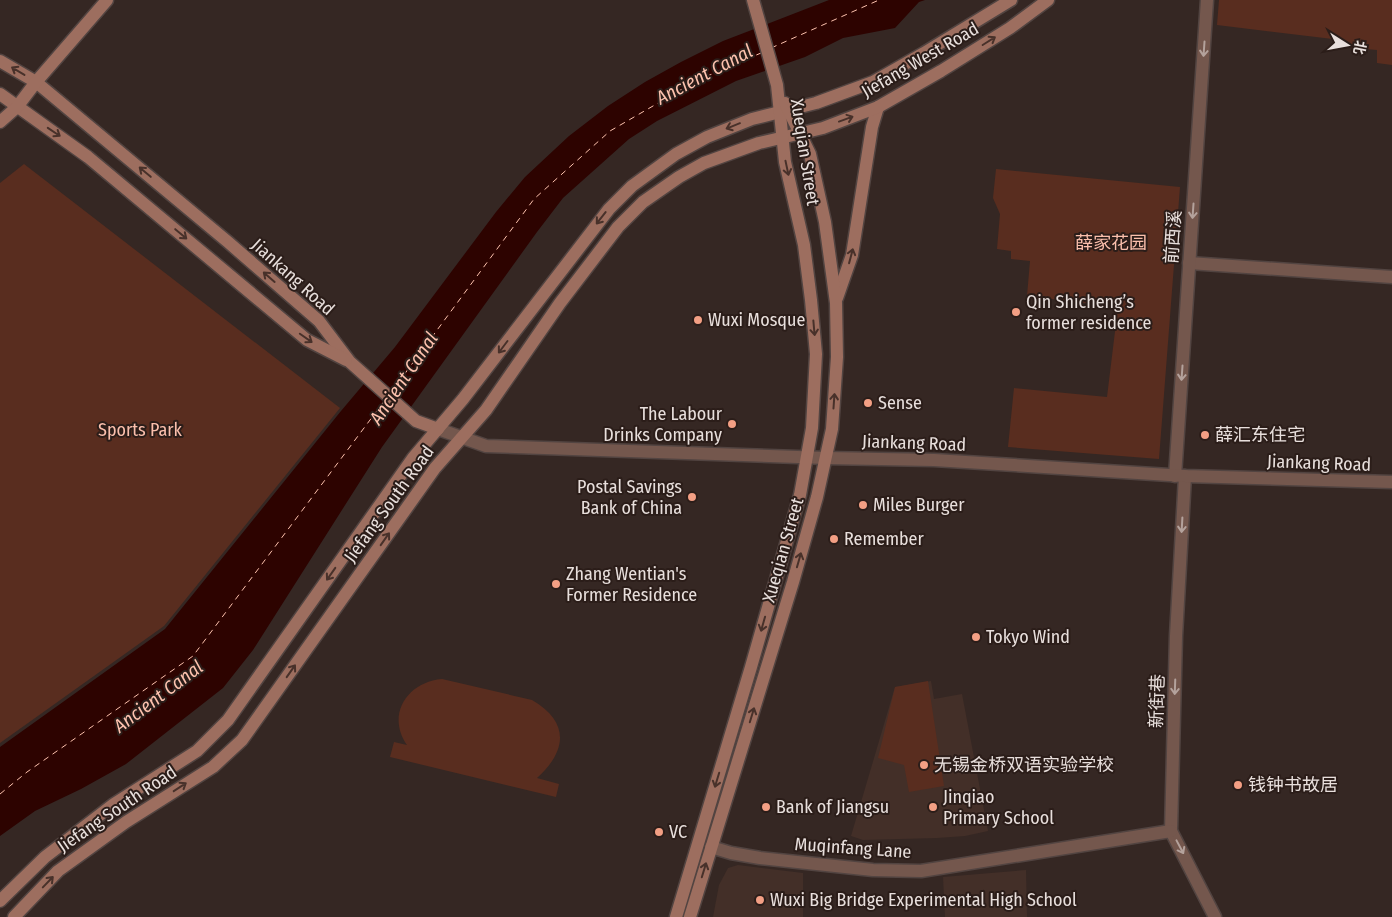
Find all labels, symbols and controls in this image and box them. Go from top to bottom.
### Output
street label: Jiefang West Road [857,18,983,102]
north arrow [1322,20,1372,70]
one-way arrow [981,36,995,46]
water label: Ancient Canal [651,39,756,110]
text: 北 [1350,39,1369,56]
one-way arrow [1199,40,1208,56]
one-way arrow [11,66,25,76]
street label: Xueqian Street [786,97,824,207]
one-way arrow [838,114,854,123]
one-way arrow [726,122,741,131]
one-way arrow [47,127,61,137]
one-way arrow [783,160,792,176]
one-way arrow [138,166,151,178]
one-way arrow [1188,202,1197,218]
street label: 前西溪 [1160,209,1186,265]
one-way arrow [596,211,607,224]
one-way arrow [174,228,187,239]
park label: 薛家花园 [1075,232,1147,254]
street label: Jiankang Road [247,234,339,320]
one-way arrow [846,249,856,265]
one-way arrow [262,271,275,283]
place label: Qin Shicheng’s former residence [1026,291,1152,334]
marker: Qin Shicheng’s former residence [1010,306,1022,318]
place label: Wuxi Mosque [708,309,805,331]
marker: Wuxi Mosque [692,314,704,326]
one-way arrow [809,320,818,336]
water label: Ancient Canal [364,328,443,430]
one-way arrow [299,333,313,343]
one-way arrow [497,340,508,353]
one-way arrow [1177,365,1186,381]
place label: Sense [878,392,922,414]
one-way arrow [829,393,838,409]
marker: Sense [862,397,874,409]
place label: The Labour Drinks Company [603,403,723,446]
marker: The Labour Drinks Company [726,418,738,430]
park label: Sports Park [98,419,183,441]
place label: 薛汇东住宅 [1215,424,1305,446]
marker: 薛汇东住宅 [1199,429,1211,441]
street label: Jiankang Road [862,430,966,456]
street label: Jiefang South Road [339,441,439,567]
street label: Jiankang Road [1267,450,1371,476]
place label: Postal Savings Bank of China [577,476,682,519]
marker: Postal Savings Bank of China [686,491,698,503]
place label: Miles Burger [873,494,965,516]
street label: Xueqian Street [758,495,808,605]
marker: Miles Burger [857,499,869,511]
one-way arrow [1178,517,1187,533]
place label: Remember [844,528,924,550]
one-way arrow [380,532,390,546]
marker: Remember [828,533,840,545]
one-way arrow [795,552,805,568]
place label: Zhang Wentian's Former Residence [566,563,697,606]
one-way arrow [326,567,336,581]
marker: Zhang Wentian's Former Residence [550,578,562,590]
one-way arrow [758,616,767,632]
place label: Tokyo Wind [986,626,1070,648]
marker: Tokyo Wind [970,631,982,643]
water label: Ancient Canal [108,655,208,738]
one-way arrow [286,665,296,679]
street label: 新街巷 [1145,674,1169,728]
one-way arrow [1170,679,1180,695]
one-way arrow [747,707,757,723]
place label: 无锡金桥双语实验学校 [934,754,1114,776]
marker: 无锡金桥双语实验学校 [918,759,930,771]
street label: Jiefang South Road [53,761,181,857]
one-way arrow [711,772,721,788]
place label: 钱钟书故居 [1248,774,1338,796]
marker: 钱钟书故居 [1232,779,1244,791]
one-way arrow [173,782,187,793]
place label: Jinqiao Primary School [943,786,1054,829]
place label: Bank of Jiangsu [776,796,889,818]
marker: Bank of Jiangsu [760,801,772,813]
marker: Jinqiao Primary School [927,801,939,813]
place label: VC [669,821,687,843]
marker: VC [653,826,665,838]
street label: Muqinfang Lane [794,833,912,863]
one-way arrow [1175,840,1185,855]
one-way arrow [700,863,710,879]
one-way arrow [42,875,54,888]
place label: Wuxi Big Bridge Experimental High School [770,889,1077,911]
marker: Wuxi Big Bridge Experimental High School [754,894,766,906]

